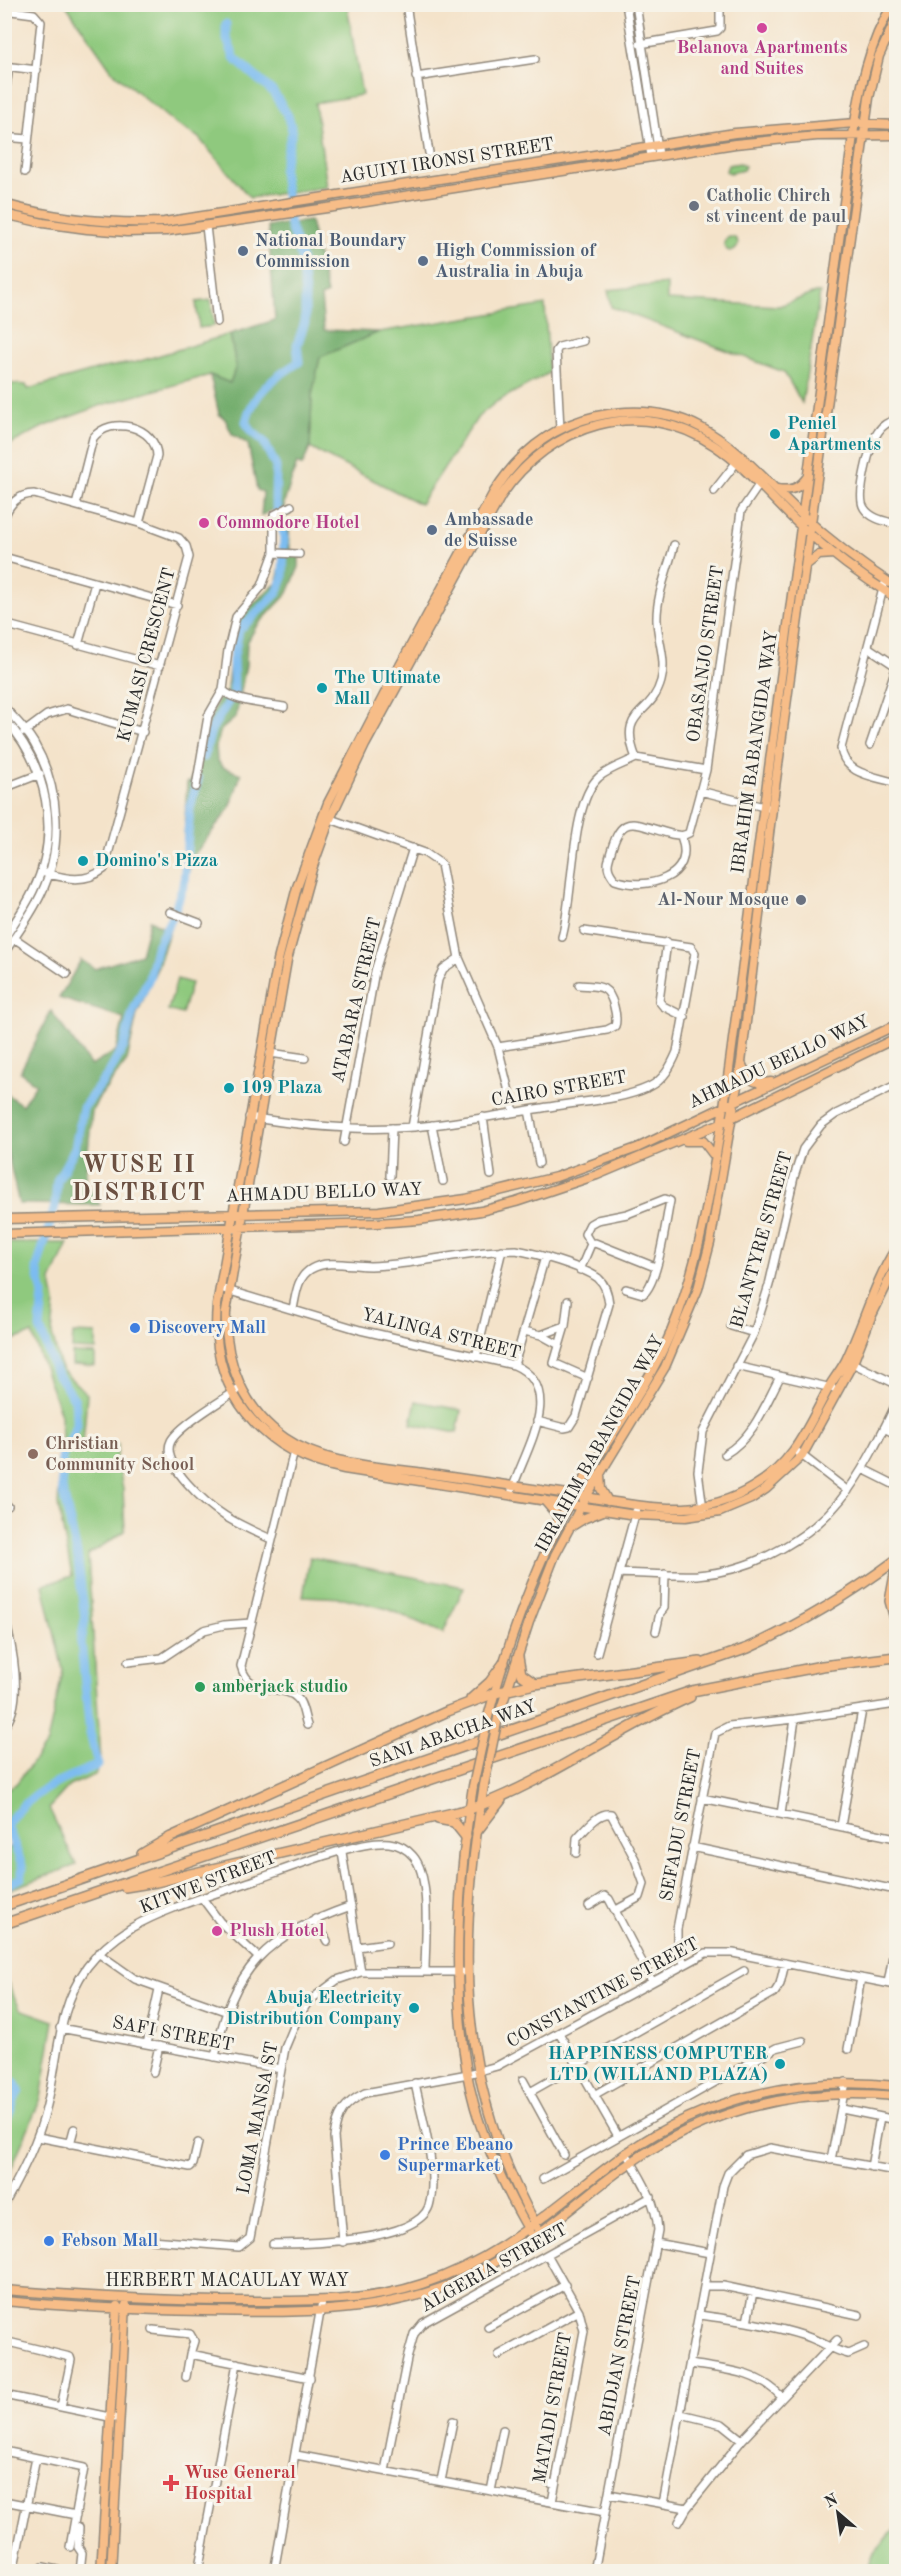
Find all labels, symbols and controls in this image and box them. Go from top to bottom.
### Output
marker: Belanova Apartments and Suites [755,21,769,35]
place label: Belanova Apartments and Suites [677,39,848,78]
street label: AGUIYI IRONSI STREET [339,135,555,187]
place label: Catholic Chirch st vincent de paul [706,187,847,226]
marker: Catholic Chirch st vincent de paul [687,199,701,213]
place label: National Boundary Commission [255,232,406,271]
place label: High Commission of Australia in Abuja [435,242,597,281]
marker: National Boundary Commission [236,244,250,258]
marker: High Commission of Australia in Abuja [416,254,430,268]
place label: Peniel Apartments [787,415,881,454]
marker: Peniel Apartments [768,427,782,441]
place label: Ambassade de Suisse [444,511,533,550]
place label: Commodore Hotel [216,514,360,532]
marker: Commodore Hotel [197,516,211,530]
marker: Ambassade de Suisse [425,523,439,537]
street label: OBASANJO STREET [685,564,727,744]
street label: KUMASI CRESCENT [115,566,179,744]
street label: IBRAHIM BABANGIDA WAY [729,629,781,875]
place label: The Ultimate Mall [334,669,441,708]
marker: The Ultimate Mall [315,681,329,695]
place label: Domino's Pizza [95,852,218,870]
marker: Domino's Pizza [76,854,90,868]
place label: Al-Nour Mosque [657,891,789,909]
marker: Al-Nour Mosque [794,893,808,907]
street label: ATABARA STREET [329,916,385,1084]
street label: AHMADU BELLO WAY [686,1012,872,1112]
street label: CAIRO STREET [490,1068,628,1110]
place label: 109 Plaza [241,1079,322,1097]
marker: 109 Plaza [222,1081,236,1095]
street label: BLANTYRE STREET [728,1150,796,1330]
district label: WUSE II DISTRICT [72,1154,206,1206]
street label: AHMADU BELLO WAY [225,1181,423,1205]
street label: YALINGA STREET [359,1305,523,1363]
place label: Discovery Mall [147,1319,267,1337]
marker: Discovery Mall [128,1321,142,1335]
street label: IBRAHIM BABANGIDA WAY [533,1332,667,1556]
place label: Christian Community School [45,1435,195,1474]
marker: Christian Community School [26,1447,40,1461]
place label: amberjack studio [212,1678,348,1696]
marker: amberjack studio [193,1680,207,1694]
street label: SANI ABACHA WAY [367,1697,539,1771]
street label: SEFADU STREET [657,1747,705,1903]
street label: KITWE STREET [137,1849,279,1917]
place label: Plush Hotel [229,1922,325,1940]
marker: Plush Hotel [210,1924,224,1938]
street label: CONSTANTINE STREET [504,1935,702,2051]
place label: Abuja Electricity Distribution Company [226,1989,402,2028]
marker: Abuja Electricity Distribution Company [407,2001,421,2015]
street label: SAFI STREET [111,2013,235,2055]
street label: LOMA MANSA ST [234,2040,282,2196]
place label: HAPPINESS COMPUTER LTD (WILLAND PLAZA) [548,2045,768,2084]
marker: HAPPINESS COMPUTER LTD (WILLAND PLAZA) [773,2057,787,2071]
place label: Prince Ebeano Supermarket [397,2136,513,2175]
marker: Prince Ebeano Supermarket [378,2148,392,2162]
street label: ALGERIA STREET [418,2220,570,2316]
place label: Febson Mall [61,2232,159,2250]
marker: Febson Mall [42,2234,56,2248]
street label: HERBERT MACAULAY WAY [105,2272,349,2290]
street label: ABIDJAN STREET [596,2274,644,2438]
street label: MATADI STREET [531,2331,575,2485]
place label: Wuse General Hospital [184,2464,296,2503]
marker: Wuse General Hospital [162,2474,180,2492]
north arrow [808,2483,868,2543]
text: N [822,2491,842,2512]

